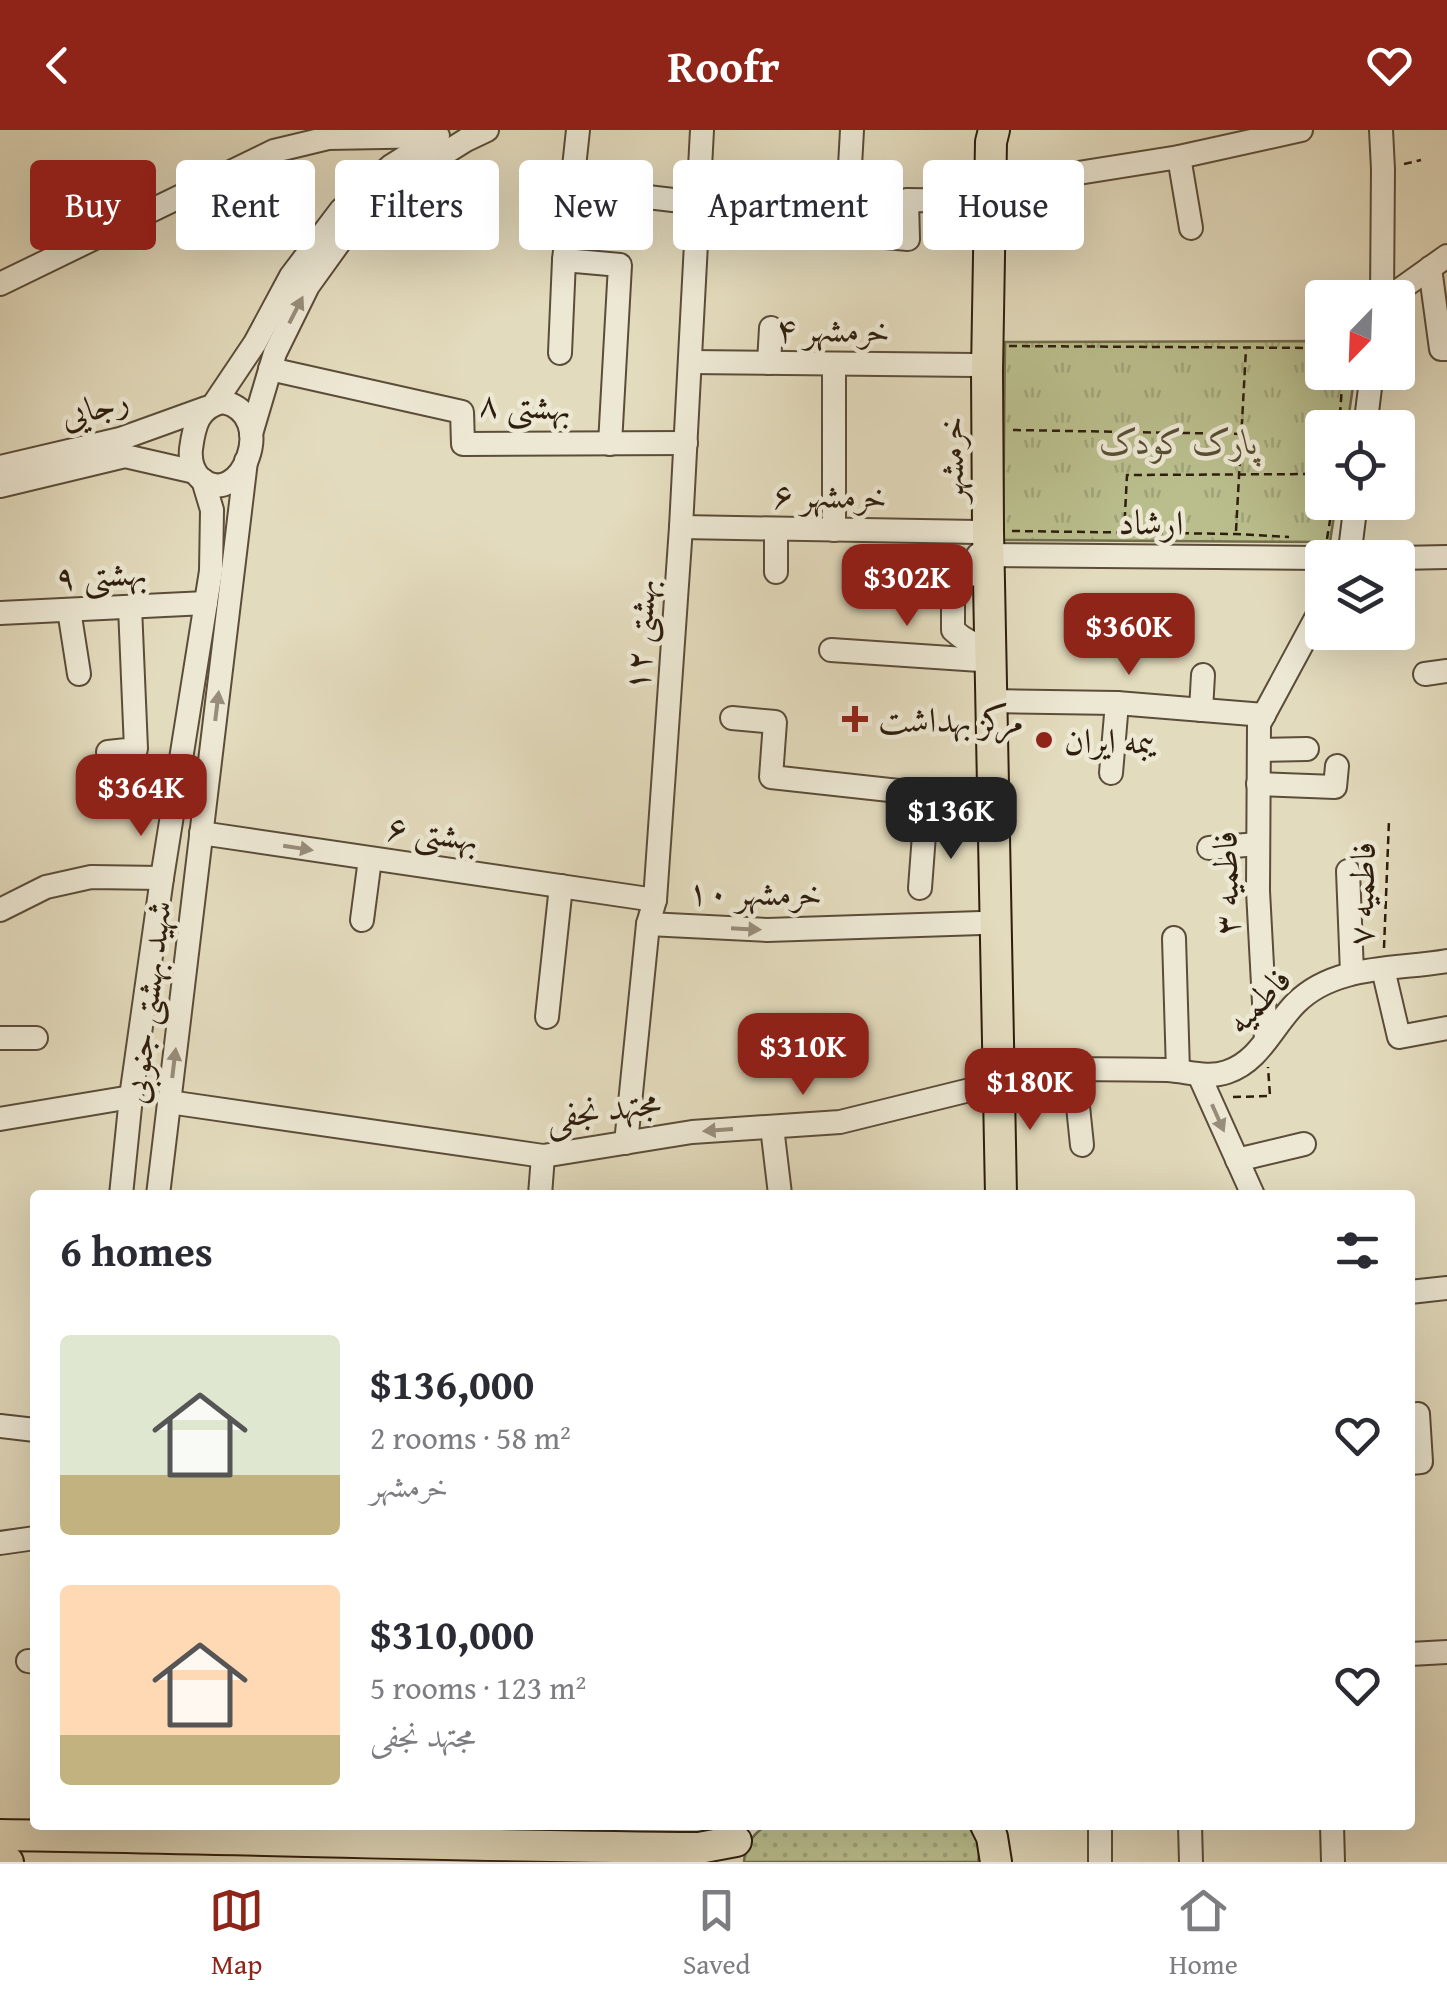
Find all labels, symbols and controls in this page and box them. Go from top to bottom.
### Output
text: Roofr [667,33,780,98]
icon: back [30,38,85,93]
icon: heart [1362,38,1417,93]
chip: Buy [30,160,156,250]
chip: Rent [176,160,315,250]
chip: Filters [335,160,499,250]
chip: New [519,160,653,250]
chip: Apartment [673,160,903,250]
chip: House [923,160,1084,250]
north arrow [1305,280,1415,390]
map controls [1305,280,1415,650]
one-way arrow [287,295,304,324]
street label: خرمشهر ۴ [776,303,890,355]
street label: رجایی [54,373,134,441]
street label: بهشتی ۸ [478,377,572,433]
button: locate [1305,410,1415,520]
street label: خرمشهر [925,416,976,505]
park label: پارک کودک [1100,416,1262,467]
street label: خرمشهر ۶ [773,469,887,521]
street label: ارشاد [1118,496,1184,548]
button: layers [1305,540,1415,650]
pin: $302K [837,544,977,629]
street label: بهشتی ۹ [54,546,148,602]
text: $302K [864,553,950,600]
street label: بهشتی ۱۲ [610,577,668,693]
pin: $360K [1059,593,1199,678]
text: $360K [1086,602,1172,649]
one-way arrow [209,690,225,721]
place label: مرکز بهداشت [878,694,1024,745]
marker: مرکز بهداشت [842,706,868,732]
place label: یبمه ایران [1064,715,1157,766]
marker: یبمه ایران [1033,729,1055,751]
pin: $364K [71,754,211,839]
text: $364K [98,763,184,810]
pin: $136K [881,777,1021,862]
text: $136K [908,786,994,833]
street label: بهشتی ۶ [384,800,482,864]
street label: فاطمیه ۳ [1199,830,1251,936]
one-way arrow [283,840,314,856]
street label: فاطمیه ۷ [1334,841,1388,947]
street label: خرمشهر ۱۰ [687,865,823,919]
street label: شهید بهشتی جنوبی [108,897,184,1107]
one-way arrow [730,921,762,937]
street label: فاطمیه [1213,955,1303,1045]
pin: $310K [733,1013,873,1098]
text: $310K [760,1022,846,1069]
one-way arrow [166,1047,182,1079]
pin: $180K [960,1048,1100,1133]
text: $180K [987,1057,1073,1104]
street label: مجتهد نجفی [542,1076,664,1143]
one-way arrow [1210,1103,1226,1133]
one-way arrow [702,1123,734,1139]
text: 6 homes [60,1220,213,1281]
icon: filters [1330,1223,1385,1278]
text: $136,000 [370,1353,534,1414]
icon: home [140,1375,260,1495]
icon: heart [1330,1408,1385,1463]
text: 2 rooms · 58 m² [370,1414,571,1461]
text: خرمشهر [370,1462,448,1509]
text: $310,000 [370,1603,534,1664]
icon: home [140,1625,260,1745]
icon: heart [1330,1658,1385,1713]
text: 5 rooms · 123 m² [370,1664,586,1711]
text: مجتهد نجفی [370,1712,476,1759]
tab: Map [209,1883,264,1984]
tab: Saved [683,1883,750,1984]
tab: Home [1169,1883,1238,1984]

